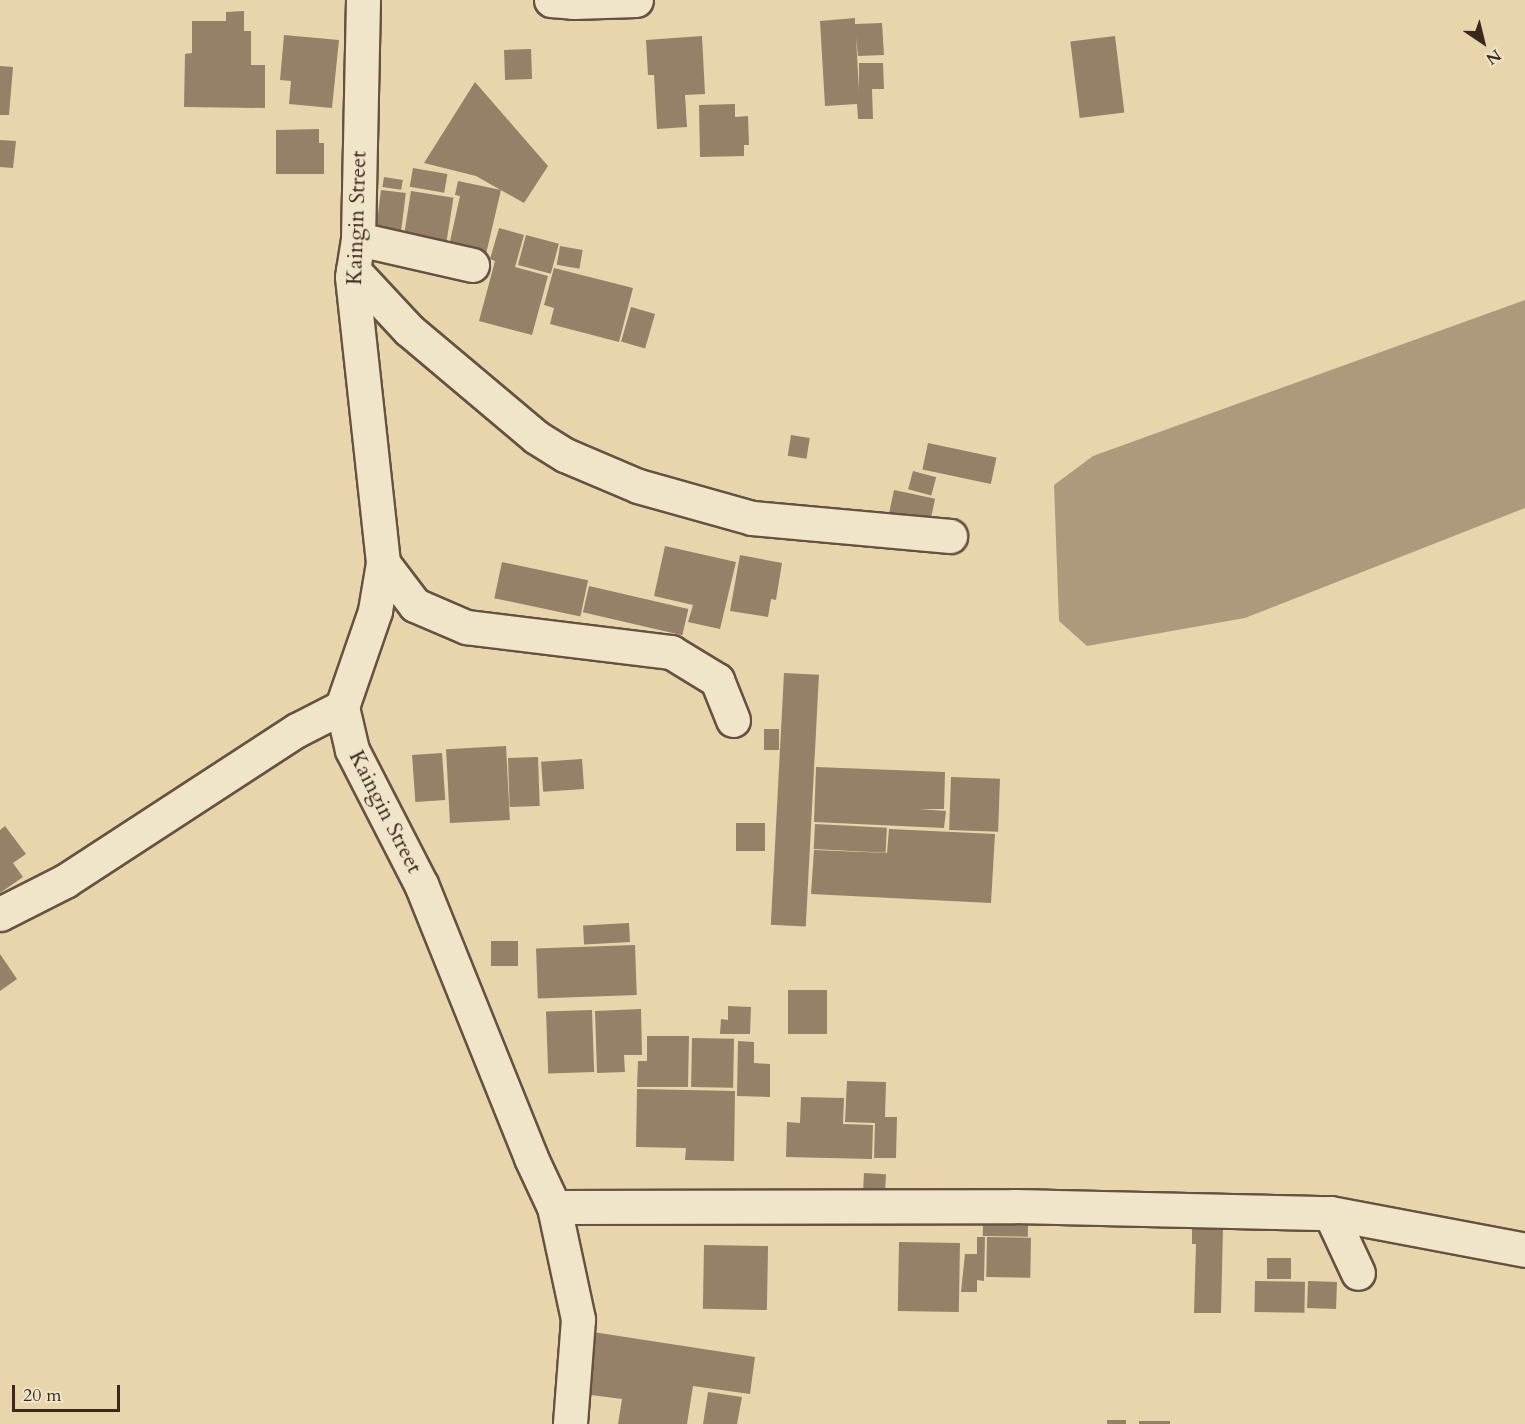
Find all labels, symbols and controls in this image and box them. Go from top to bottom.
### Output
north arrow [1453,12,1513,72]
text: N [1481,44,1505,70]
street label: Kaingin Street [341,150,373,286]
street label: Kaingin Street [343,746,427,878]
scale bar [15,1373,123,1411]
text: 20 m [23,1383,62,1408]

